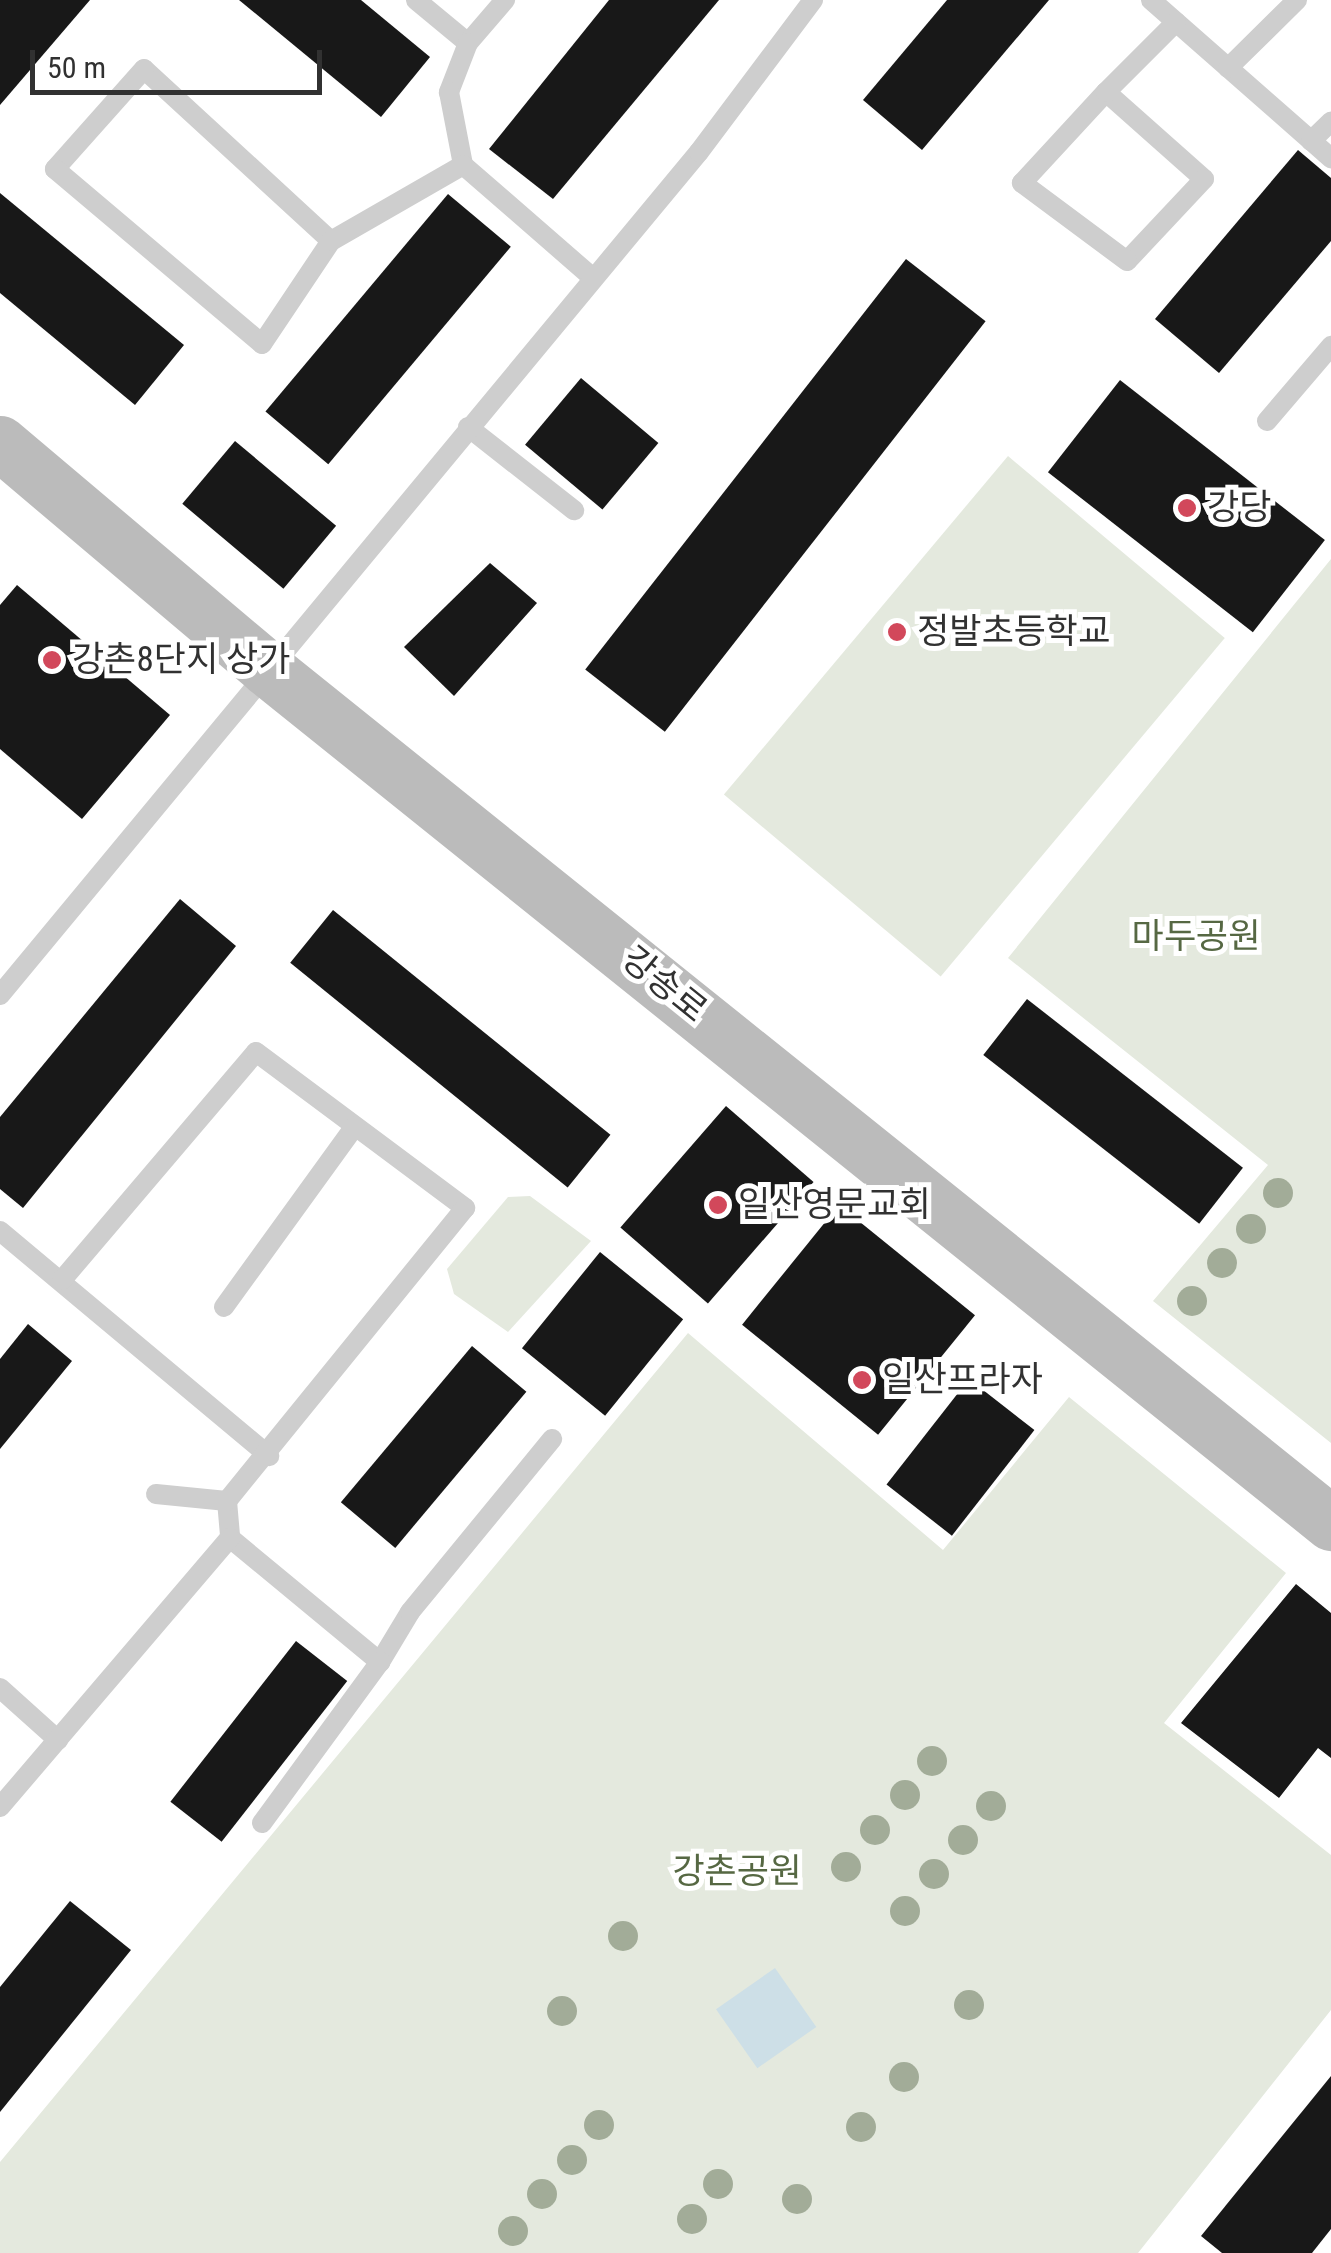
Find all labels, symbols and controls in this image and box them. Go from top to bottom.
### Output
scale bar [35,30,328,92]
text: 50 m [47,50,106,85]
place label: 강당 [1207,487,1271,529]
marker: 강당 [1176,497,1198,519]
place label: 정발초등학교 [917,611,1110,653]
marker: 정발초등학교 [886,621,908,643]
place label: 강촌8단지 상가 [72,639,291,681]
marker: 강촌8단지 상가 [41,649,63,671]
park label: 마두공원 [1132,916,1260,958]
street label: 강송로 [613,938,715,1032]
place label: 일산영문교회 [738,1184,931,1226]
marker: 일산영문교회 [707,1194,729,1216]
place label: 일산프라자 [882,1359,1043,1401]
marker: 일산프라자 [851,1369,873,1391]
park label: 강촌공원 [673,1851,801,1893]

